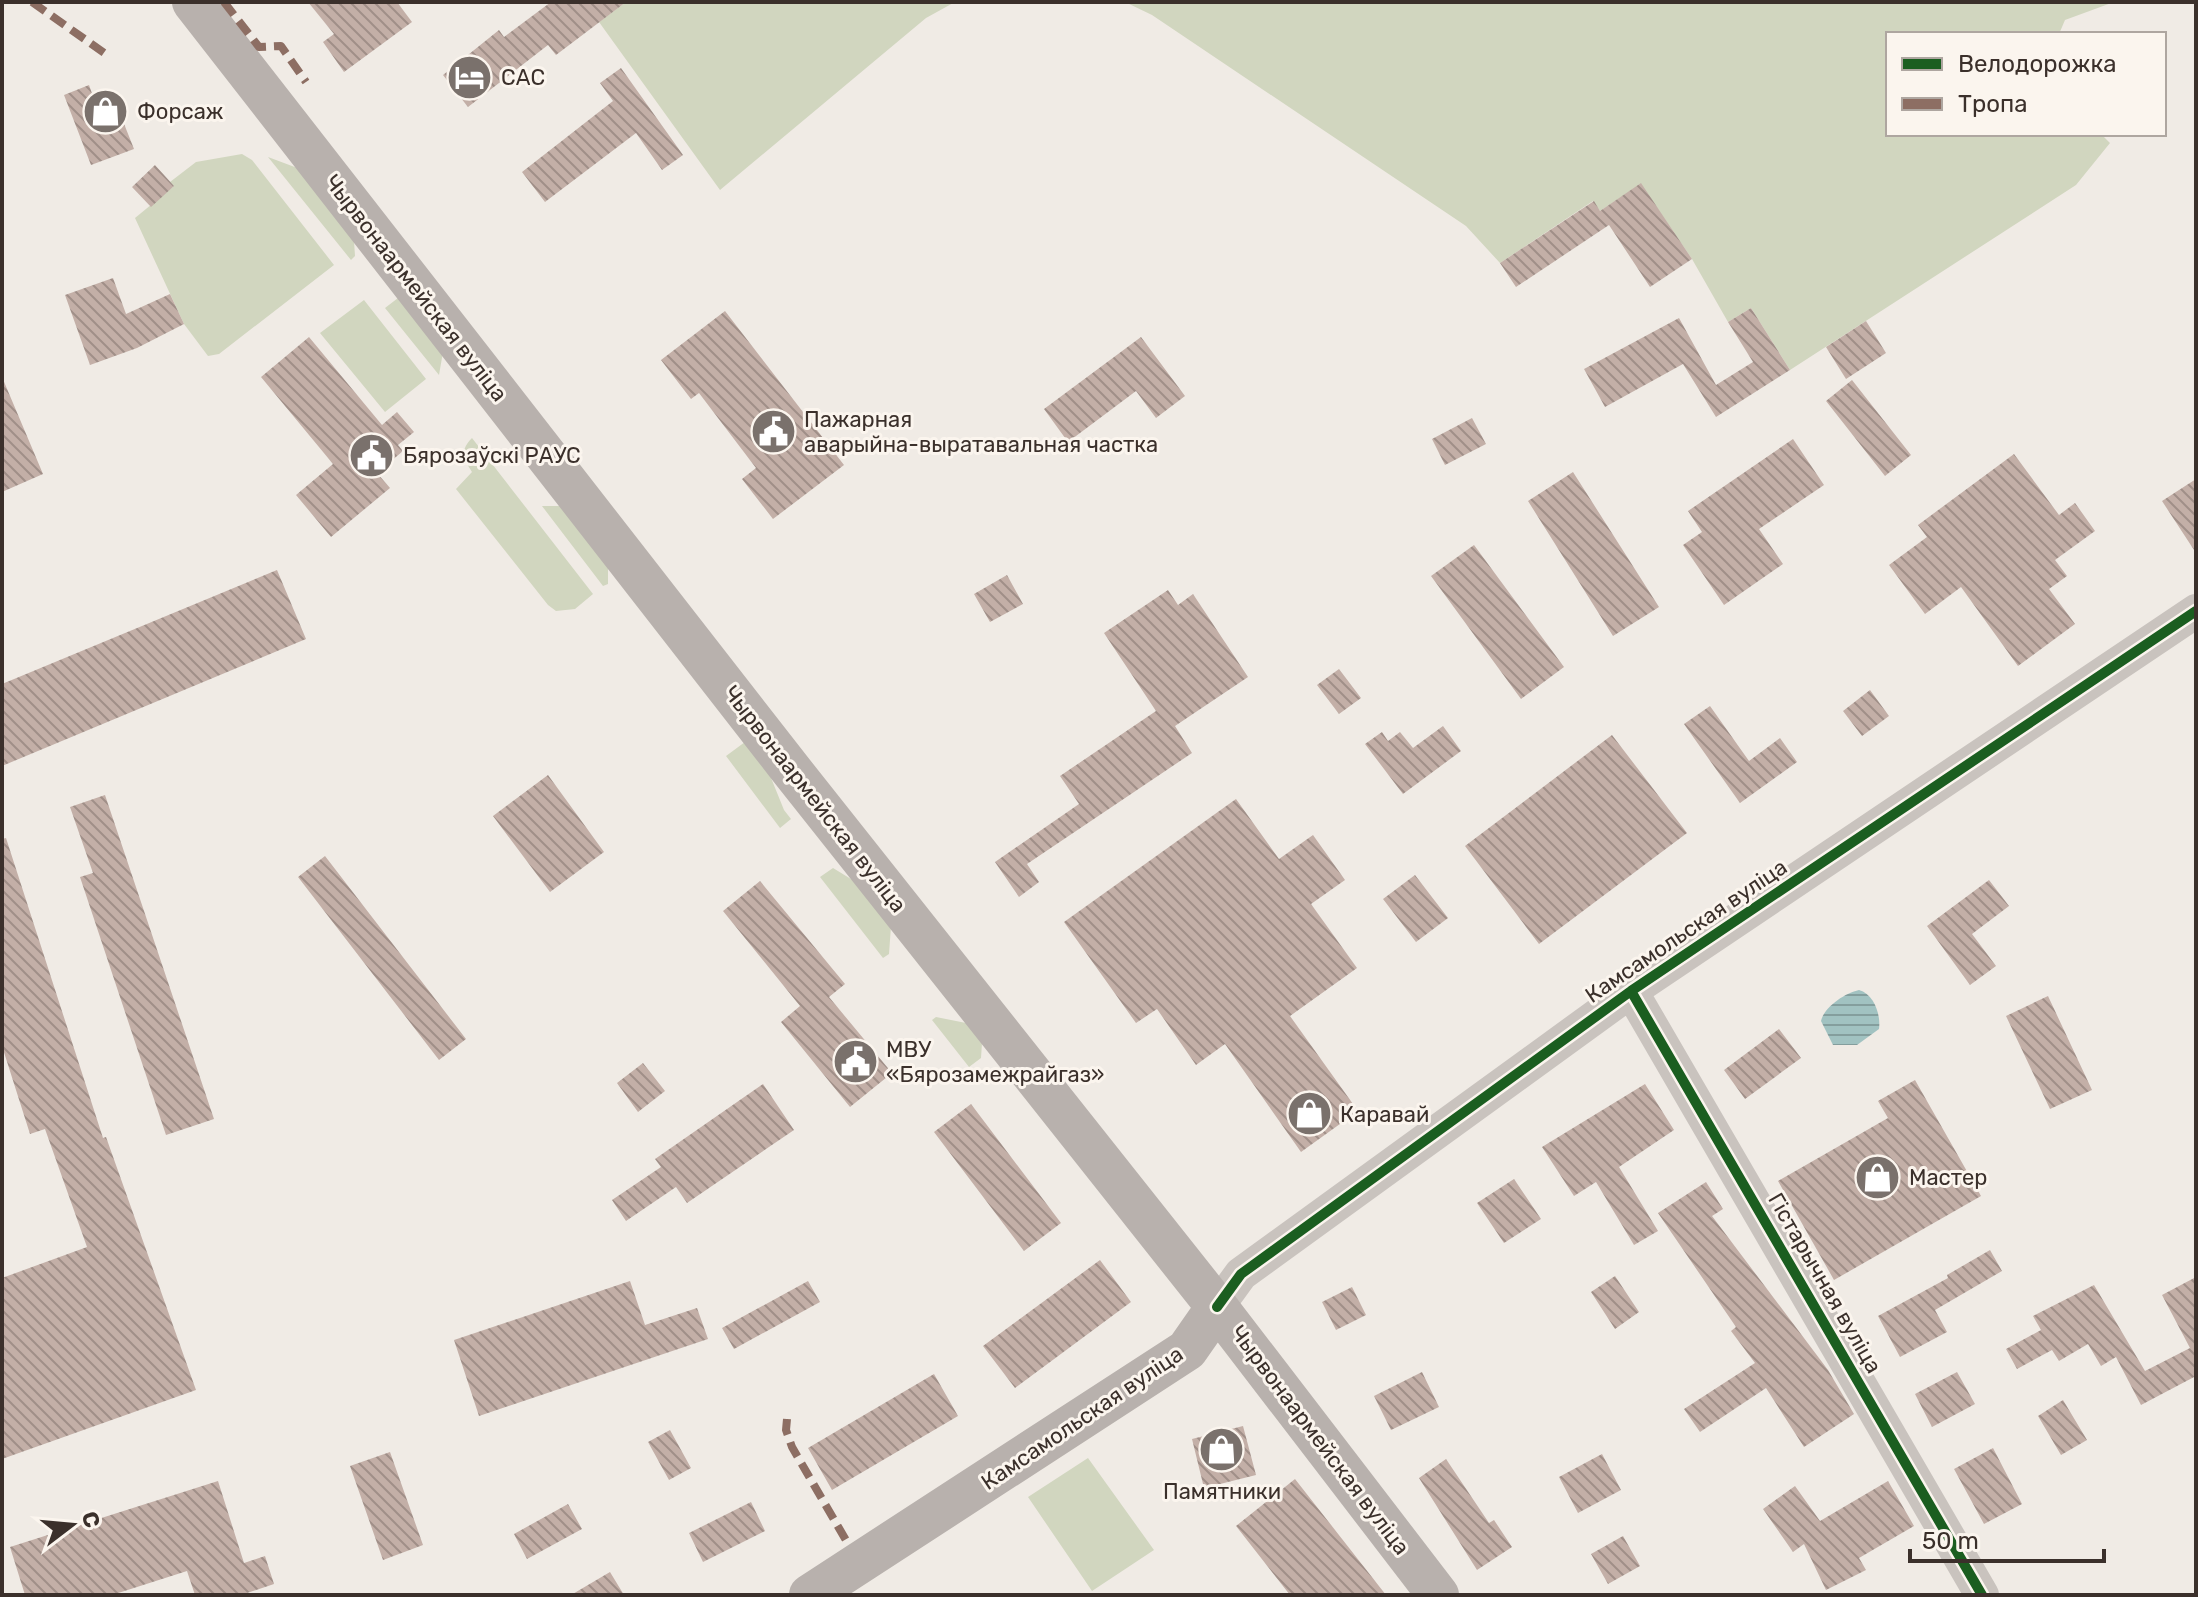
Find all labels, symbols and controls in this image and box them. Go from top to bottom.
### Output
legend [1886,32,2166,136]
text: Велодорожка [1958,50,2117,78]
hotel icon: САС [446,53,494,101]
place label: САС [501,64,545,91]
shop icon: Форсаж [82,87,130,135]
text: Тропа [1958,90,2027,118]
place label: Форсаж [137,98,224,125]
street label: Чырвонаармейская вуліца [319,169,513,407]
place label: Пажарная аварыйна-выратавальная частка [804,406,1158,458]
public building icon: Пажарная аварыйна-выратавальная частка [749,408,797,456]
public building icon: Бярозаўскі РАУС [348,431,396,479]
place label: Бярозаўскі РАУС [403,442,581,469]
street label: Чырвонаармейская вуліца [718,680,912,918]
street label: Камсамольская вуліца [1580,853,1792,1009]
place label: МВУ «Бярозамежрайгаз» [886,1036,1104,1088]
public building icon: МВУ «Бярозамежрайгаз» [831,1038,879,1086]
shop icon: Каравай [1285,1090,1333,1138]
place label: Каравай [1340,1101,1429,1128]
shop icon: Мастер [1854,1153,1902,1201]
place label: Мастер [1909,1164,1987,1191]
street label: Гістарычная вуліца [1762,1188,1888,1378]
street label: Чырвонаармейская вуліца [1225,1320,1415,1560]
street label: Камсамольская вуліца [976,1340,1188,1496]
shop icon: Памятники [1198,1426,1246,1474]
place label: Памятники [1163,1478,1281,1505]
north arrow [32,1485,112,1565]
text: С [76,1508,106,1531]
scale bar [1910,1513,2104,1563]
text: 50 m [1922,1527,1979,1555]

